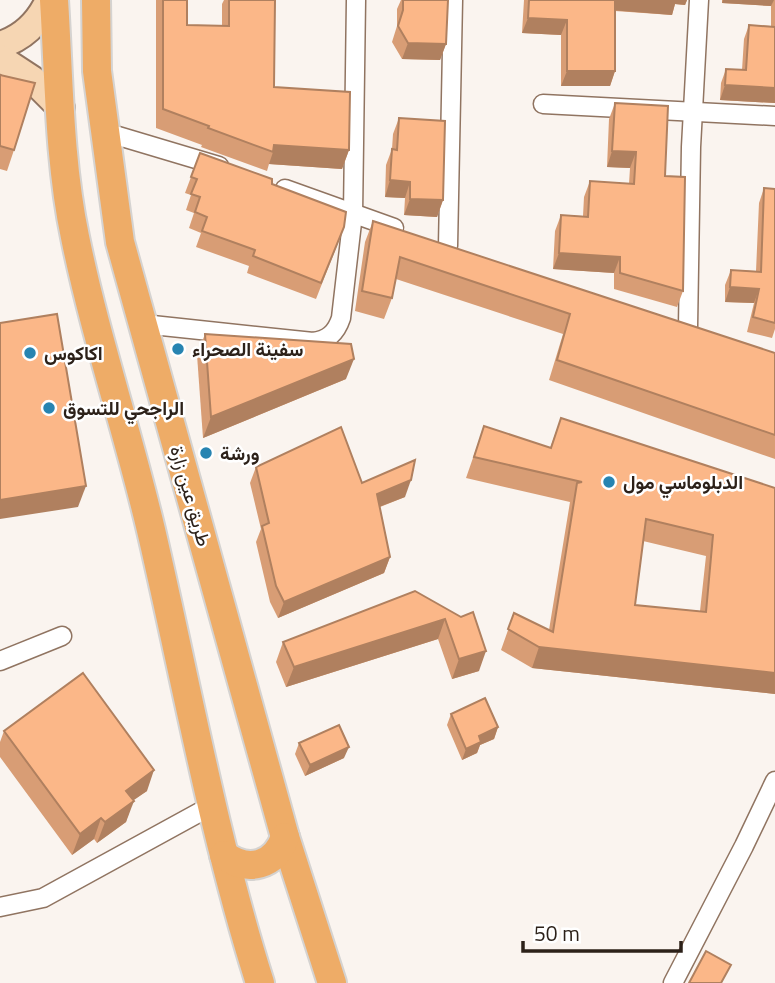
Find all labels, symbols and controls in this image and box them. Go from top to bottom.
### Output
place label: سفينة الصحراء [192,334,303,363]
place label: اكاكوس [44,338,103,367]
marker: سفينة الصحراء [170,341,186,357]
marker: اكاكوس [22,345,38,361]
place label: الراجحي للتسوق [63,393,184,425]
marker: الراجحي للتسوق [41,400,57,416]
place label: ورشة [220,438,260,467]
street label: طريق عين زارة [163,442,220,549]
marker: ورشة [198,445,214,461]
place label: الدبلوماسي مول [623,467,743,499]
marker: الدبلوماسي مول [601,474,617,490]
scale bar [523,909,680,953]
text: 50 m [534,917,580,949]

